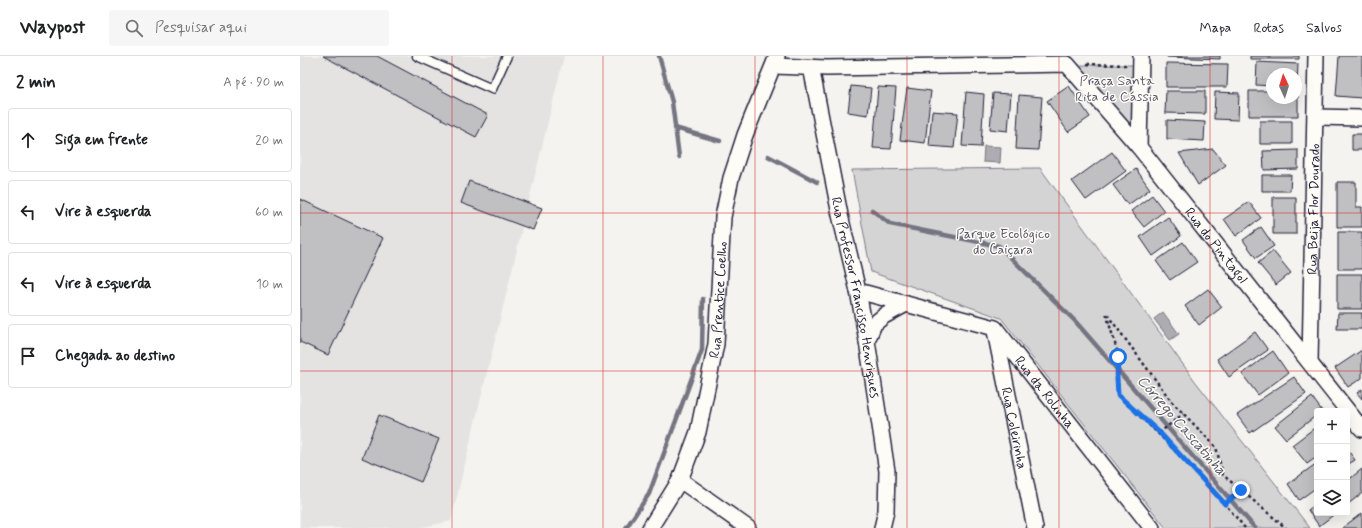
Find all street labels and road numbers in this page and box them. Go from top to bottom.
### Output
street label: Rua Beija Flor Dourado [1304,143,1324,275]
street label: Rua Professor Francisco Henriques [827,196,884,400]
street label: Rua do Pintagol [1180,204,1251,287]
street label: Rua Prentice Coelho [705,241,732,360]
street label: Rua da Rolinha [1010,352,1078,432]
street label: Rua Coleirinha [997,386,1031,471]

